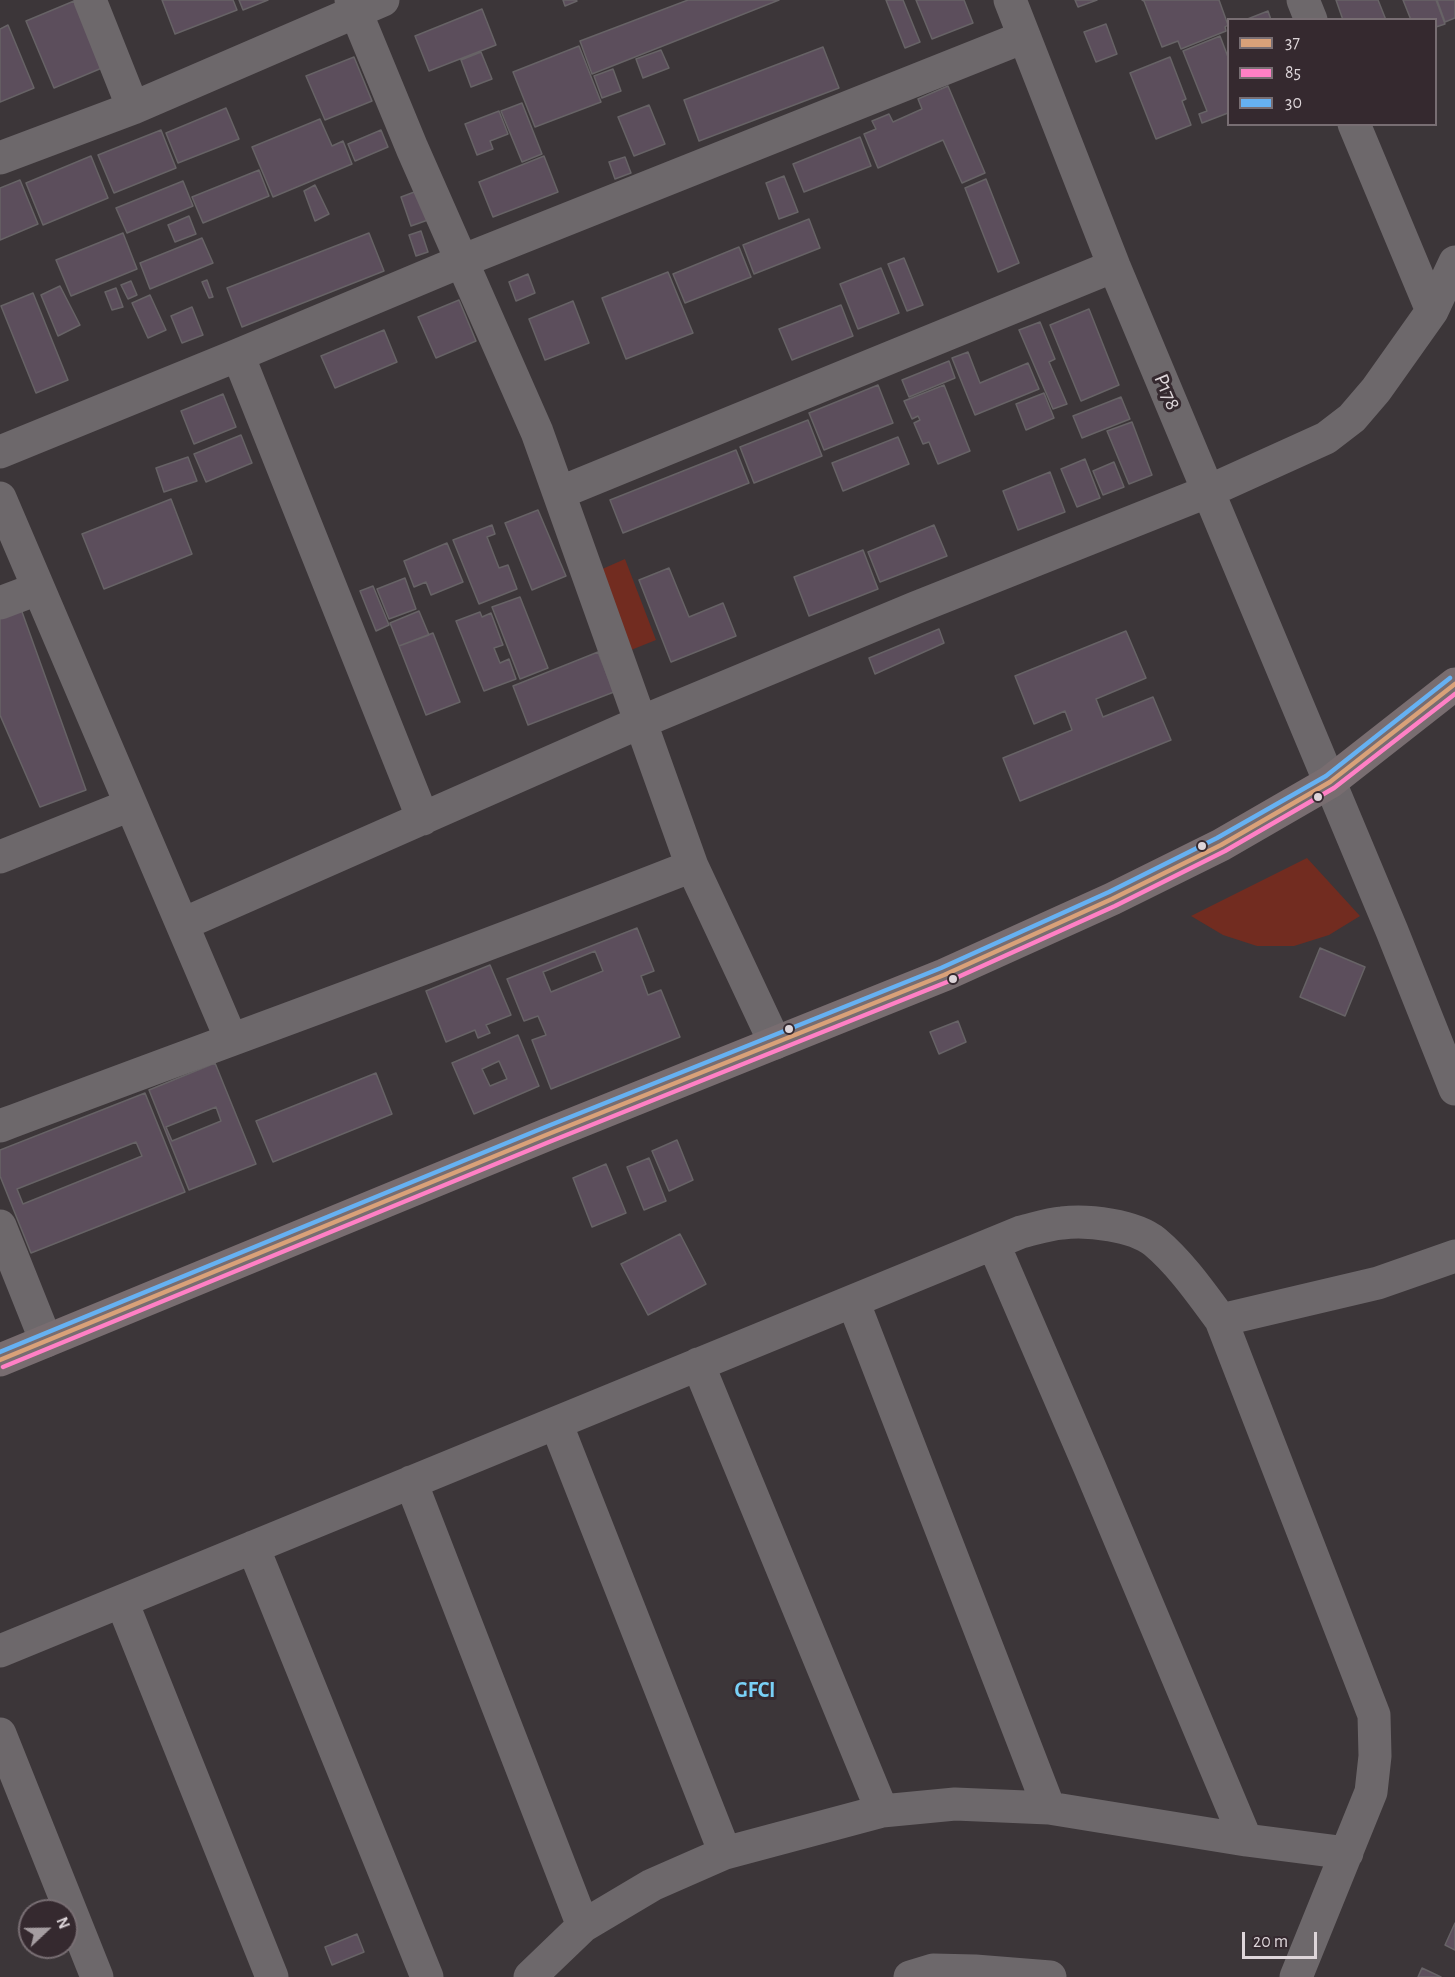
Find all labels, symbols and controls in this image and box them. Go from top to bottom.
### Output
legend [1227,18,1437,126]
text: 37 [1285,34,1300,52]
text: 85 [1285,64,1301,82]
text: 30 [1285,94,1302,112]
street label: P178 [1148,370,1186,414]
unlabelled marker [1312,791,1324,803]
unlabelled marker [1196,840,1208,852]
unlabelled marker [947,973,959,985]
unlabelled marker [783,1023,795,1035]
district label: GFCI [734,1677,776,1703]
north arrow [18,1899,78,1959]
text: N [53,1915,72,1931]
scale bar [1245,1920,1320,1958]
text: 20 m [1253,1933,1288,1951]

